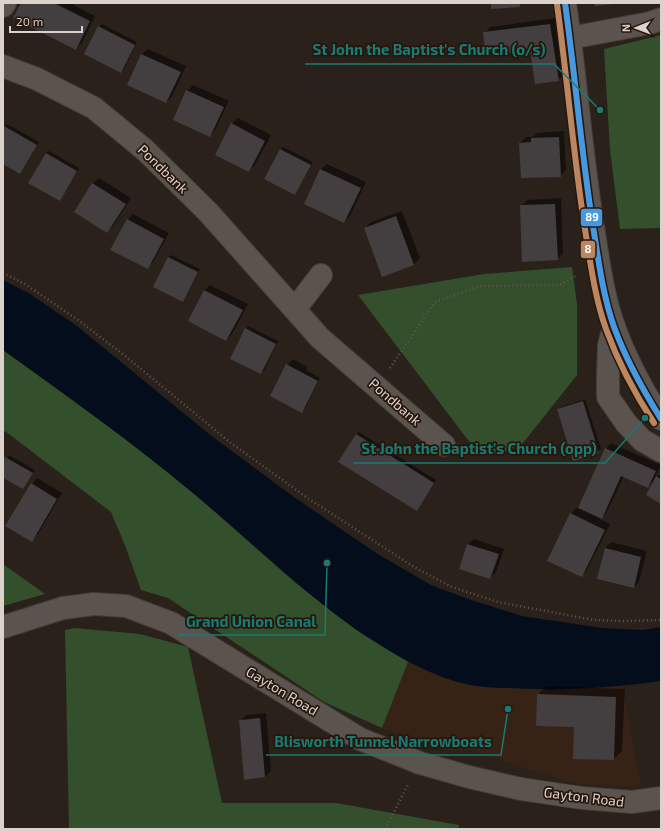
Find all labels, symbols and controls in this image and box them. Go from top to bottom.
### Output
scale bar [10,8,82,34]
north arrow [616,8,656,48]
text: 20 m [16,14,43,28]
text: N [619,24,632,32]
callout: St John the Baptist's Church (o/s) [305,37,554,64]
text: St John the Baptist's Church (o/s) [313,40,545,58]
street label: Pondbank [135,141,192,197]
line badge: 89 [580,208,603,227]
text: 89 [585,210,599,223]
line badge: 8 [580,240,596,259]
text: 8 [585,242,592,255]
street label: Pondbank [366,374,425,429]
callout: St John the Baptist's Church (opp) [353,436,605,463]
text: St John the Baptist's Church (opp) [361,439,597,457]
callout: Grand Union Canal [178,608,325,635]
text: Grand Union Canal [186,612,316,630]
street label: Gayton Road [243,663,321,719]
callout: Blisworth Tunnel Narrowboats [266,728,501,755]
text: Blisworth Tunnel Narrowboats [274,732,492,750]
street label: Gayton Road [543,783,625,810]

